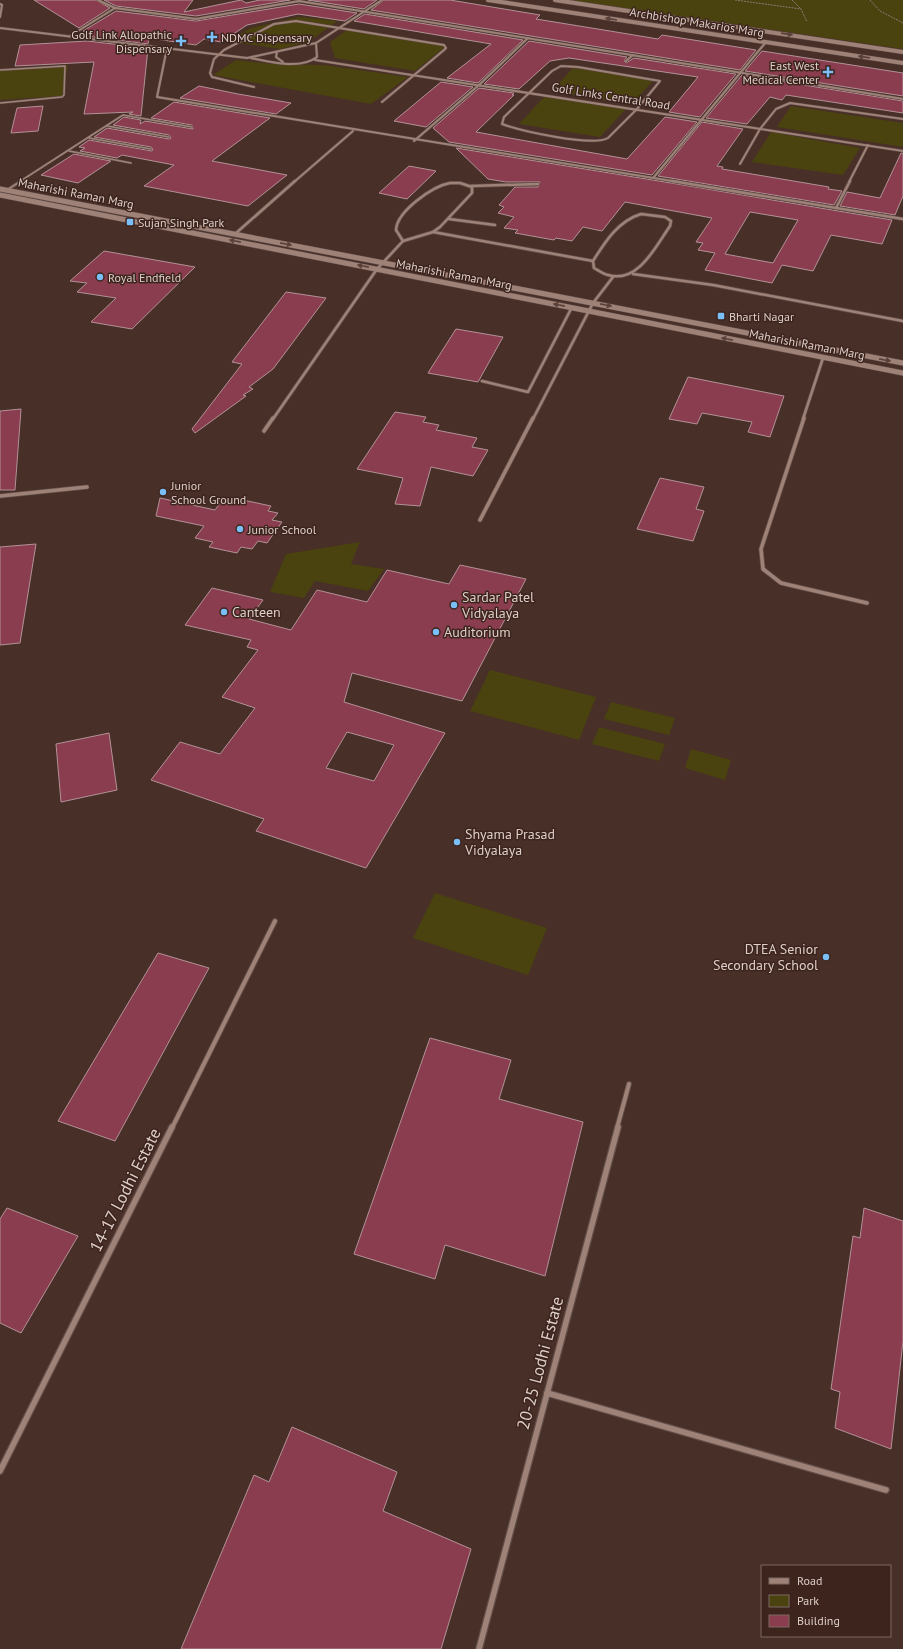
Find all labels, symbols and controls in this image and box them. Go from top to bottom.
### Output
street label: Archbishop Makarios Marg [629,4,765,40]
one-way arrow [605,16,617,22]
place label: Golf Link Allopathic Dispensary [71,27,173,56]
place label: NDMC Dispensary [221,30,312,45]
marker: NDMC Dispensary [206,31,218,43]
one-way arrow [781,32,793,38]
marker: Golf Link Allopathic Dispensary [175,35,187,47]
one-way arrow [858,54,871,60]
place label: East West Medical Center [742,58,819,87]
marker: East West Medical Center [822,66,834,78]
street label: Golf Links Central Road [551,79,671,113]
street label: Maharishi Raman Marg [17,174,135,212]
place label: Sujan Singh Park [138,215,224,230]
marker: Sujan Singh Park [125,217,135,227]
one-way arrow [229,238,241,244]
one-way arrow [280,242,292,248]
street label: Maharishi Raman Marg [395,255,513,293]
one-way arrow [356,263,369,269]
place label: Royal Endfield [108,270,181,285]
marker: Royal Endfield [95,272,105,282]
one-way arrow [553,302,565,308]
one-way arrow [600,302,612,308]
place label: Bharti Nagar [729,309,794,324]
marker: Bharti Nagar [716,311,726,321]
street label: Maharishi Raman Marg [748,325,866,363]
one-way arrow [721,335,734,341]
one-way arrow [879,357,891,363]
place label: Junior School Ground [170,478,246,507]
marker: Junior School Ground [158,487,168,497]
place label: Junior School [247,522,317,537]
marker: Junior School [235,524,245,534]
place label: Sardar Patel Vidyalaya [461,588,534,622]
marker: Sardar Patel Vidyalaya [449,600,459,610]
place label: Canteen [232,603,281,621]
marker: Canteen [219,607,229,617]
place label: Auditorium [444,623,511,641]
marker: Auditorium [431,627,441,637]
place label: Shyama Prasad Vidyalaya [464,825,555,859]
marker: Shyama Prasad Vidyalaya [452,837,462,847]
place label: DTEA Senior Secondary School [713,940,818,974]
marker: DTEA Senior Secondary School [821,952,831,962]
street label: 14-17 Lodhi Estate [84,1124,166,1256]
street label: 20-25 Lodhi Estate [512,1294,568,1432]
legend [761,1565,891,1637]
text: Road [797,1573,822,1588]
text: Park [797,1593,819,1608]
text: Building [797,1613,840,1628]

